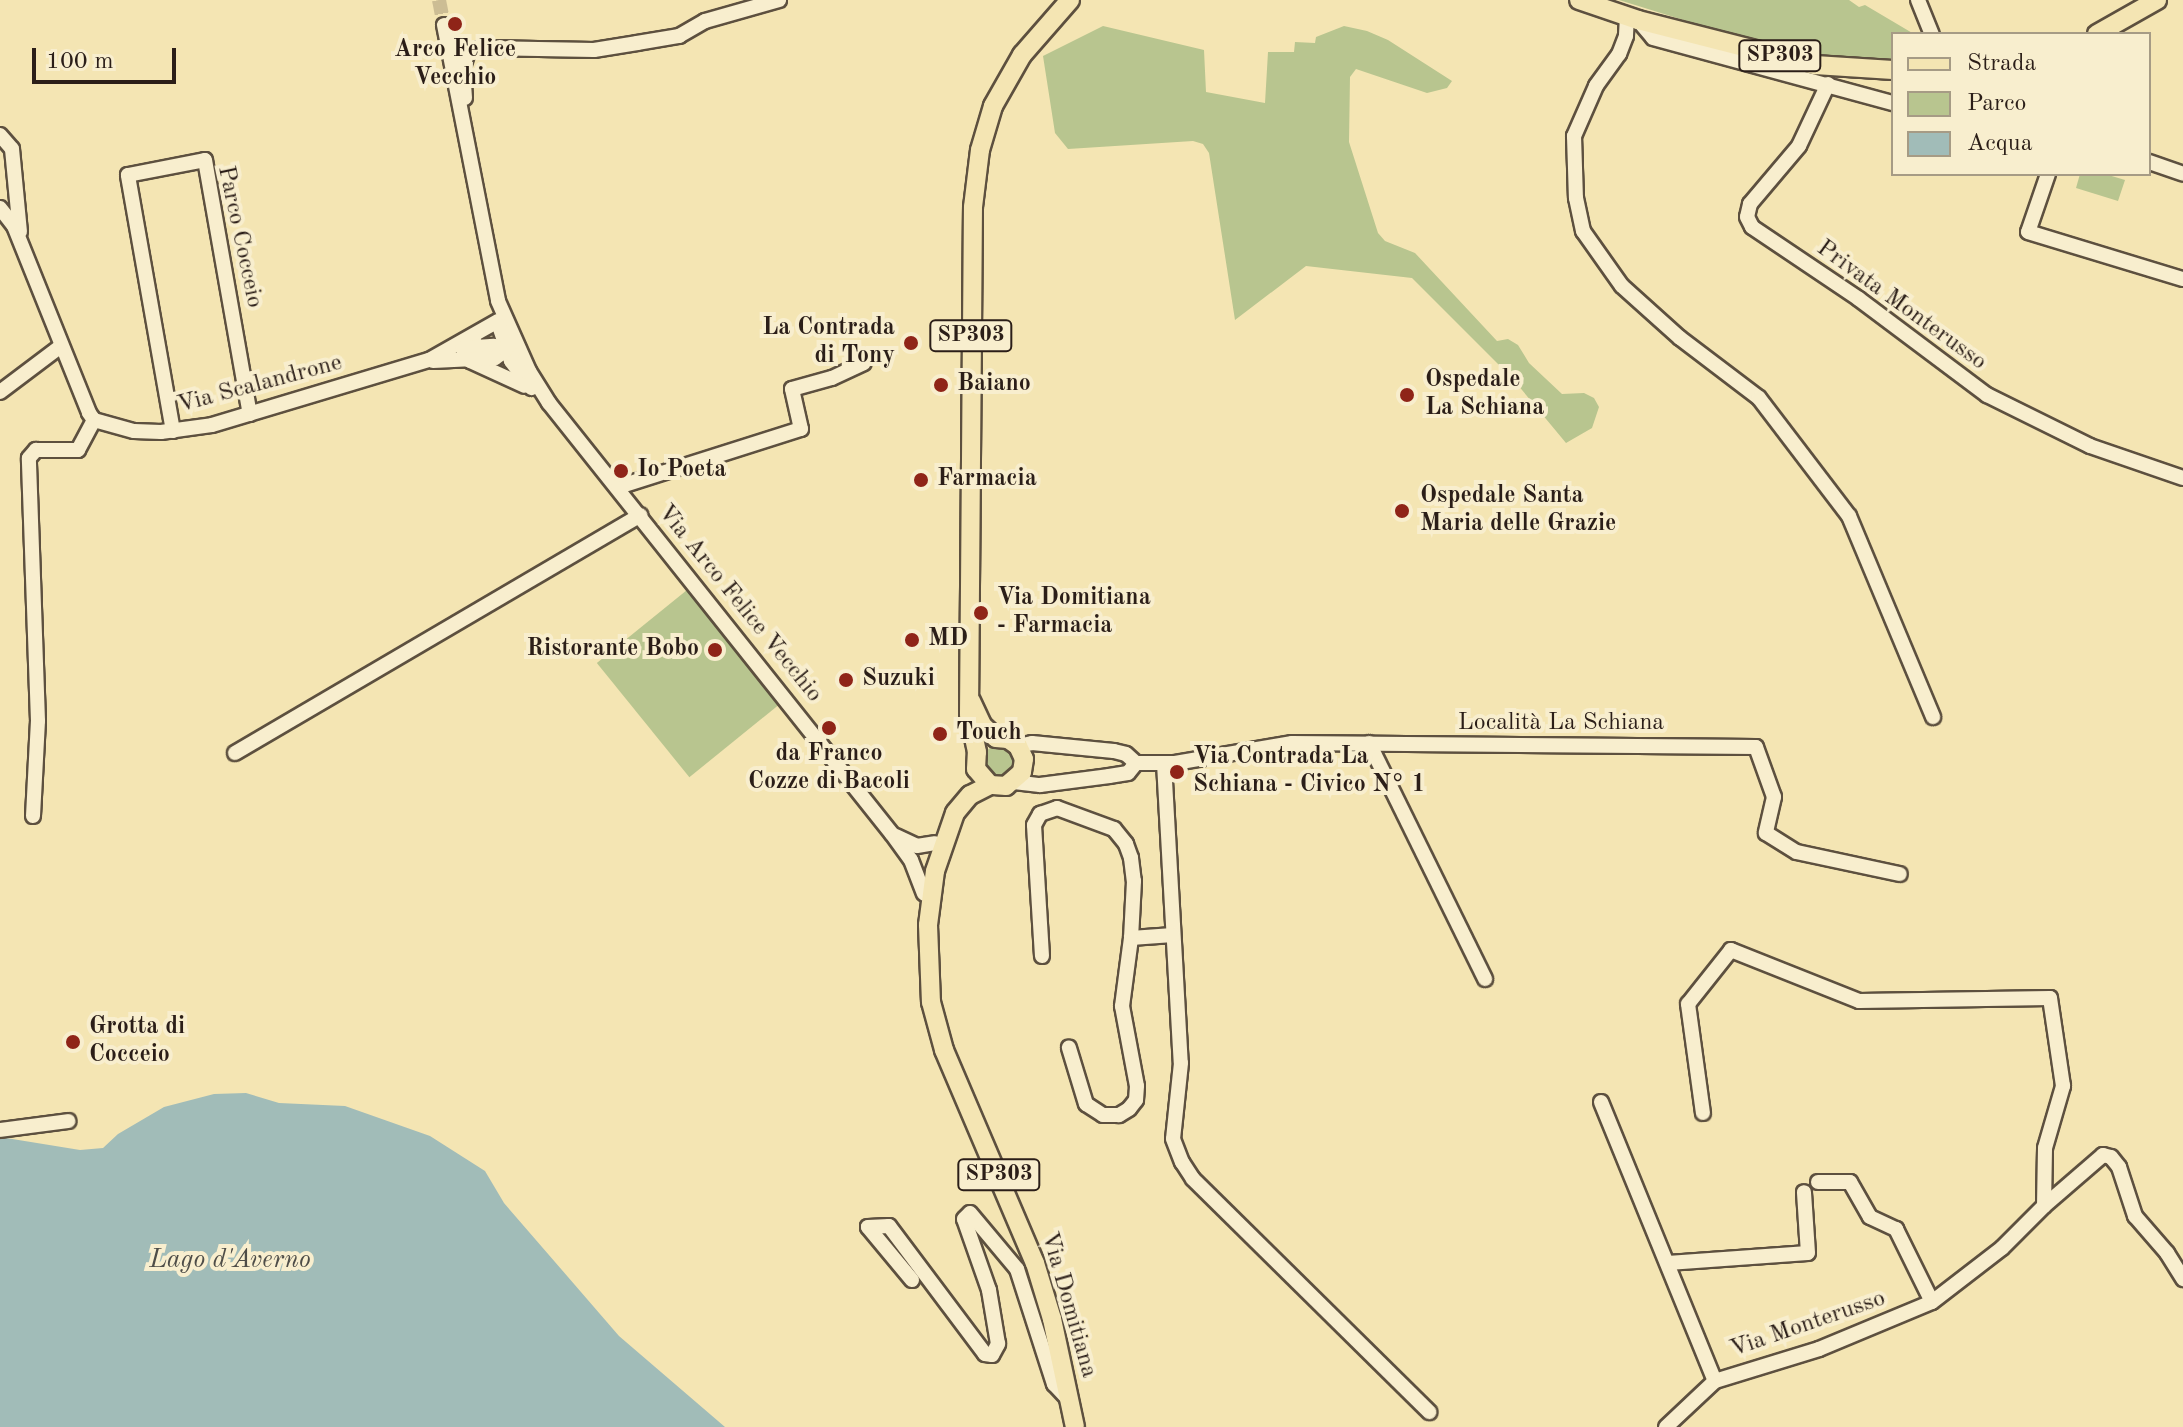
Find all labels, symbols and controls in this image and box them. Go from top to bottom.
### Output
marker: Arco Felice Vecchio [446,15,464,33]
scale bar [36,32,180,82]
legend [1891,32,2151,176]
place label: Arco Felice Vecchio [394,37,516,93]
road number: SP303 [1738,38,1822,74]
text: 100 m [46,50,114,74]
text: Strada [1967,52,2036,76]
text: Parco [1967,92,2026,116]
text: Acqua [1967,132,2033,156]
street label: Parco Cocceio [210,163,268,311]
street label: Privata Monterusso [1810,235,1992,377]
place label: La Contrada di Tony [762,315,895,371]
road number: SP303 [929,318,1013,354]
marker: La Contrada di Tony [902,334,920,352]
street label: Via Scalandrone [175,349,345,421]
place label: Ospedale La Schiana [1425,367,1544,423]
place label: Baiano [957,371,1031,399]
marker: Baiano [932,376,950,394]
marker: Ospedale La Schiana [1396,384,1418,406]
place label: Io Poeta [637,457,726,485]
marker: Io Poeta [612,462,630,480]
place label: Farmacia [937,466,1037,494]
marker: Farmacia [912,471,930,489]
place label: Ospedale Santa Maria delle Grazie [1420,483,1616,539]
street label: Via Arco Felice Vecchio [650,499,828,709]
marker: Ospedale Santa Maria delle Grazie [1391,500,1413,522]
place label: Via Domitiana - Farmacia [997,585,1151,641]
marker: Via Domitiana - Farmacia [972,604,990,622]
place label: MD [928,626,968,654]
marker: MD [903,631,921,649]
place label: Ristorante Bobo [527,636,699,664]
marker: Ristorante Bobo [706,641,724,659]
place label: Suzuki [862,666,935,694]
marker: Suzuki [837,671,855,689]
street label: Località La Schiana [1458,710,1664,738]
marker: da Franco Cozze di Bacoli [820,719,838,737]
place label: Touch [956,720,1022,748]
marker: Touch [931,725,949,743]
place label: da Franco Cozze di Bacoli [748,741,910,797]
place label: Via Contrada La Schiana - Civico N° 1 [1193,744,1425,800]
marker: Via Contrada La Schiana - Civico N° 1 [1168,763,1186,781]
place label: Grotta di Cocceio [89,1014,185,1070]
marker: Grotta di Cocceio [64,1033,82,1051]
road number: SP303 [957,1157,1041,1193]
street label: Via Domitiana [1033,1229,1103,1381]
water label: Lago d'Averno [149,1245,311,1277]
street label: Via Monterusso [1727,1285,1889,1365]

